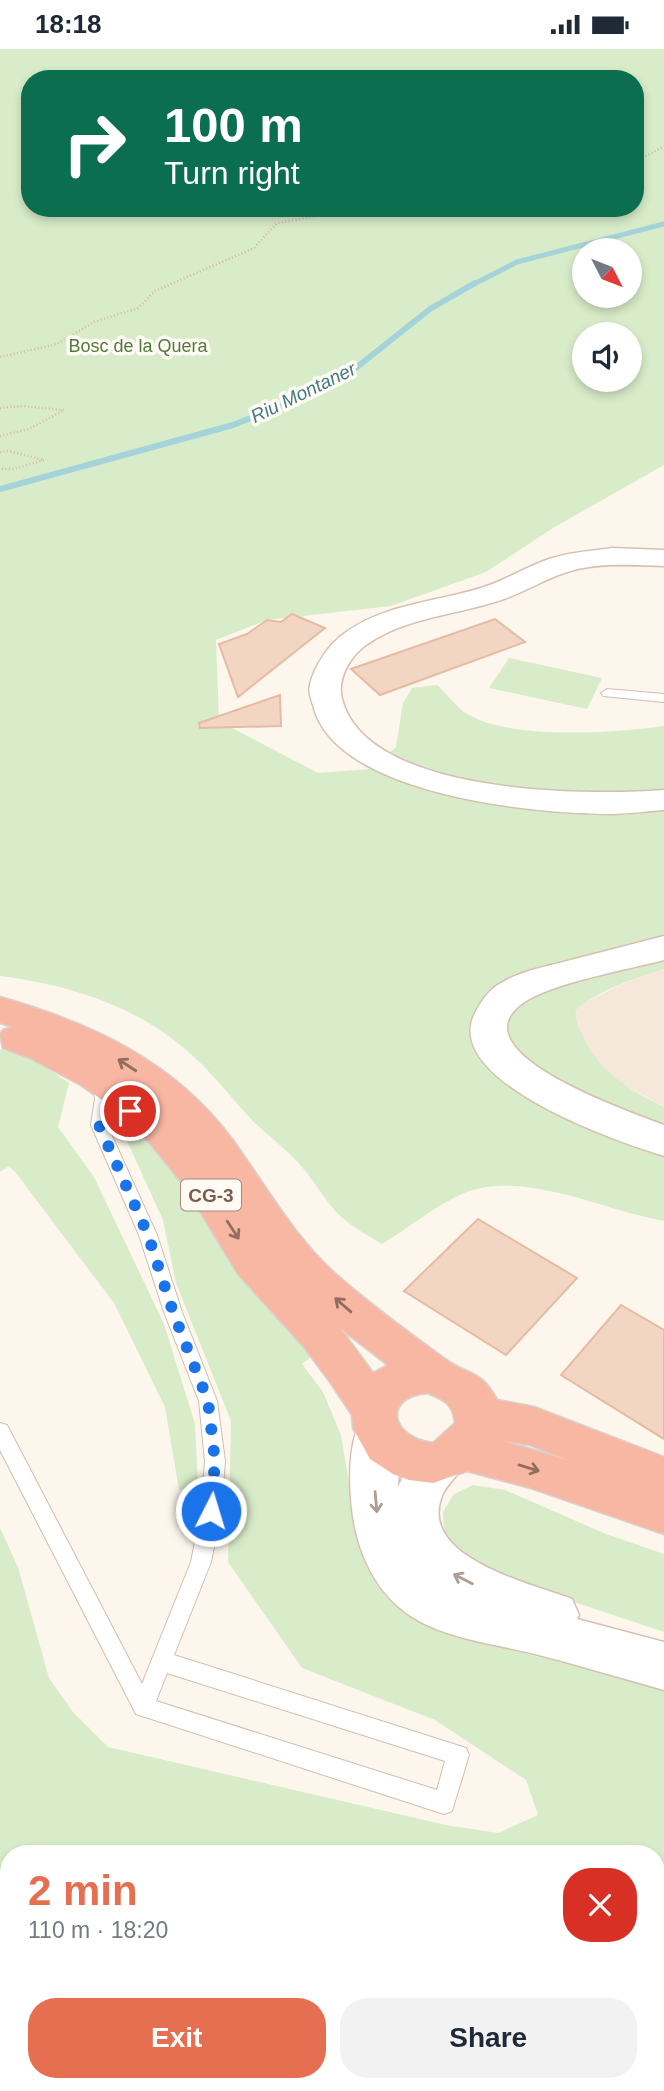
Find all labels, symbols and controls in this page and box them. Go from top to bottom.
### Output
text: 18:18 [35,9,102,39]
icon: right [49,98,140,189]
text: 100 m [164,98,303,152]
text: Turn right [164,155,300,191]
north arrow [572,238,642,308]
map controls [572,238,642,392]
button: sound [572,322,642,392]
park label: Bosc de la Quera [68,336,209,356]
water label: Riu Montaner [247,358,360,427]
one-way arrow [118,1057,137,1072]
pin [100,1081,160,1141]
icon: arrive [111,1092,149,1130]
road number: CG-3 [181,1179,241,1211]
one-way arrow [225,1220,240,1239]
one-way arrow [334,1297,352,1313]
one-way arrow [518,1462,540,1475]
position arrow [174,1474,248,1548]
one-way arrow [370,1490,383,1513]
one-way arrow [453,1572,474,1586]
text: 2 min [28,1867,138,1914]
button: close [563,1868,637,1942]
text: 110 m · 18:20 [28,1917,168,1943]
button: Exit [28,1998,326,2078]
button: Share [340,1998,637,2078]

